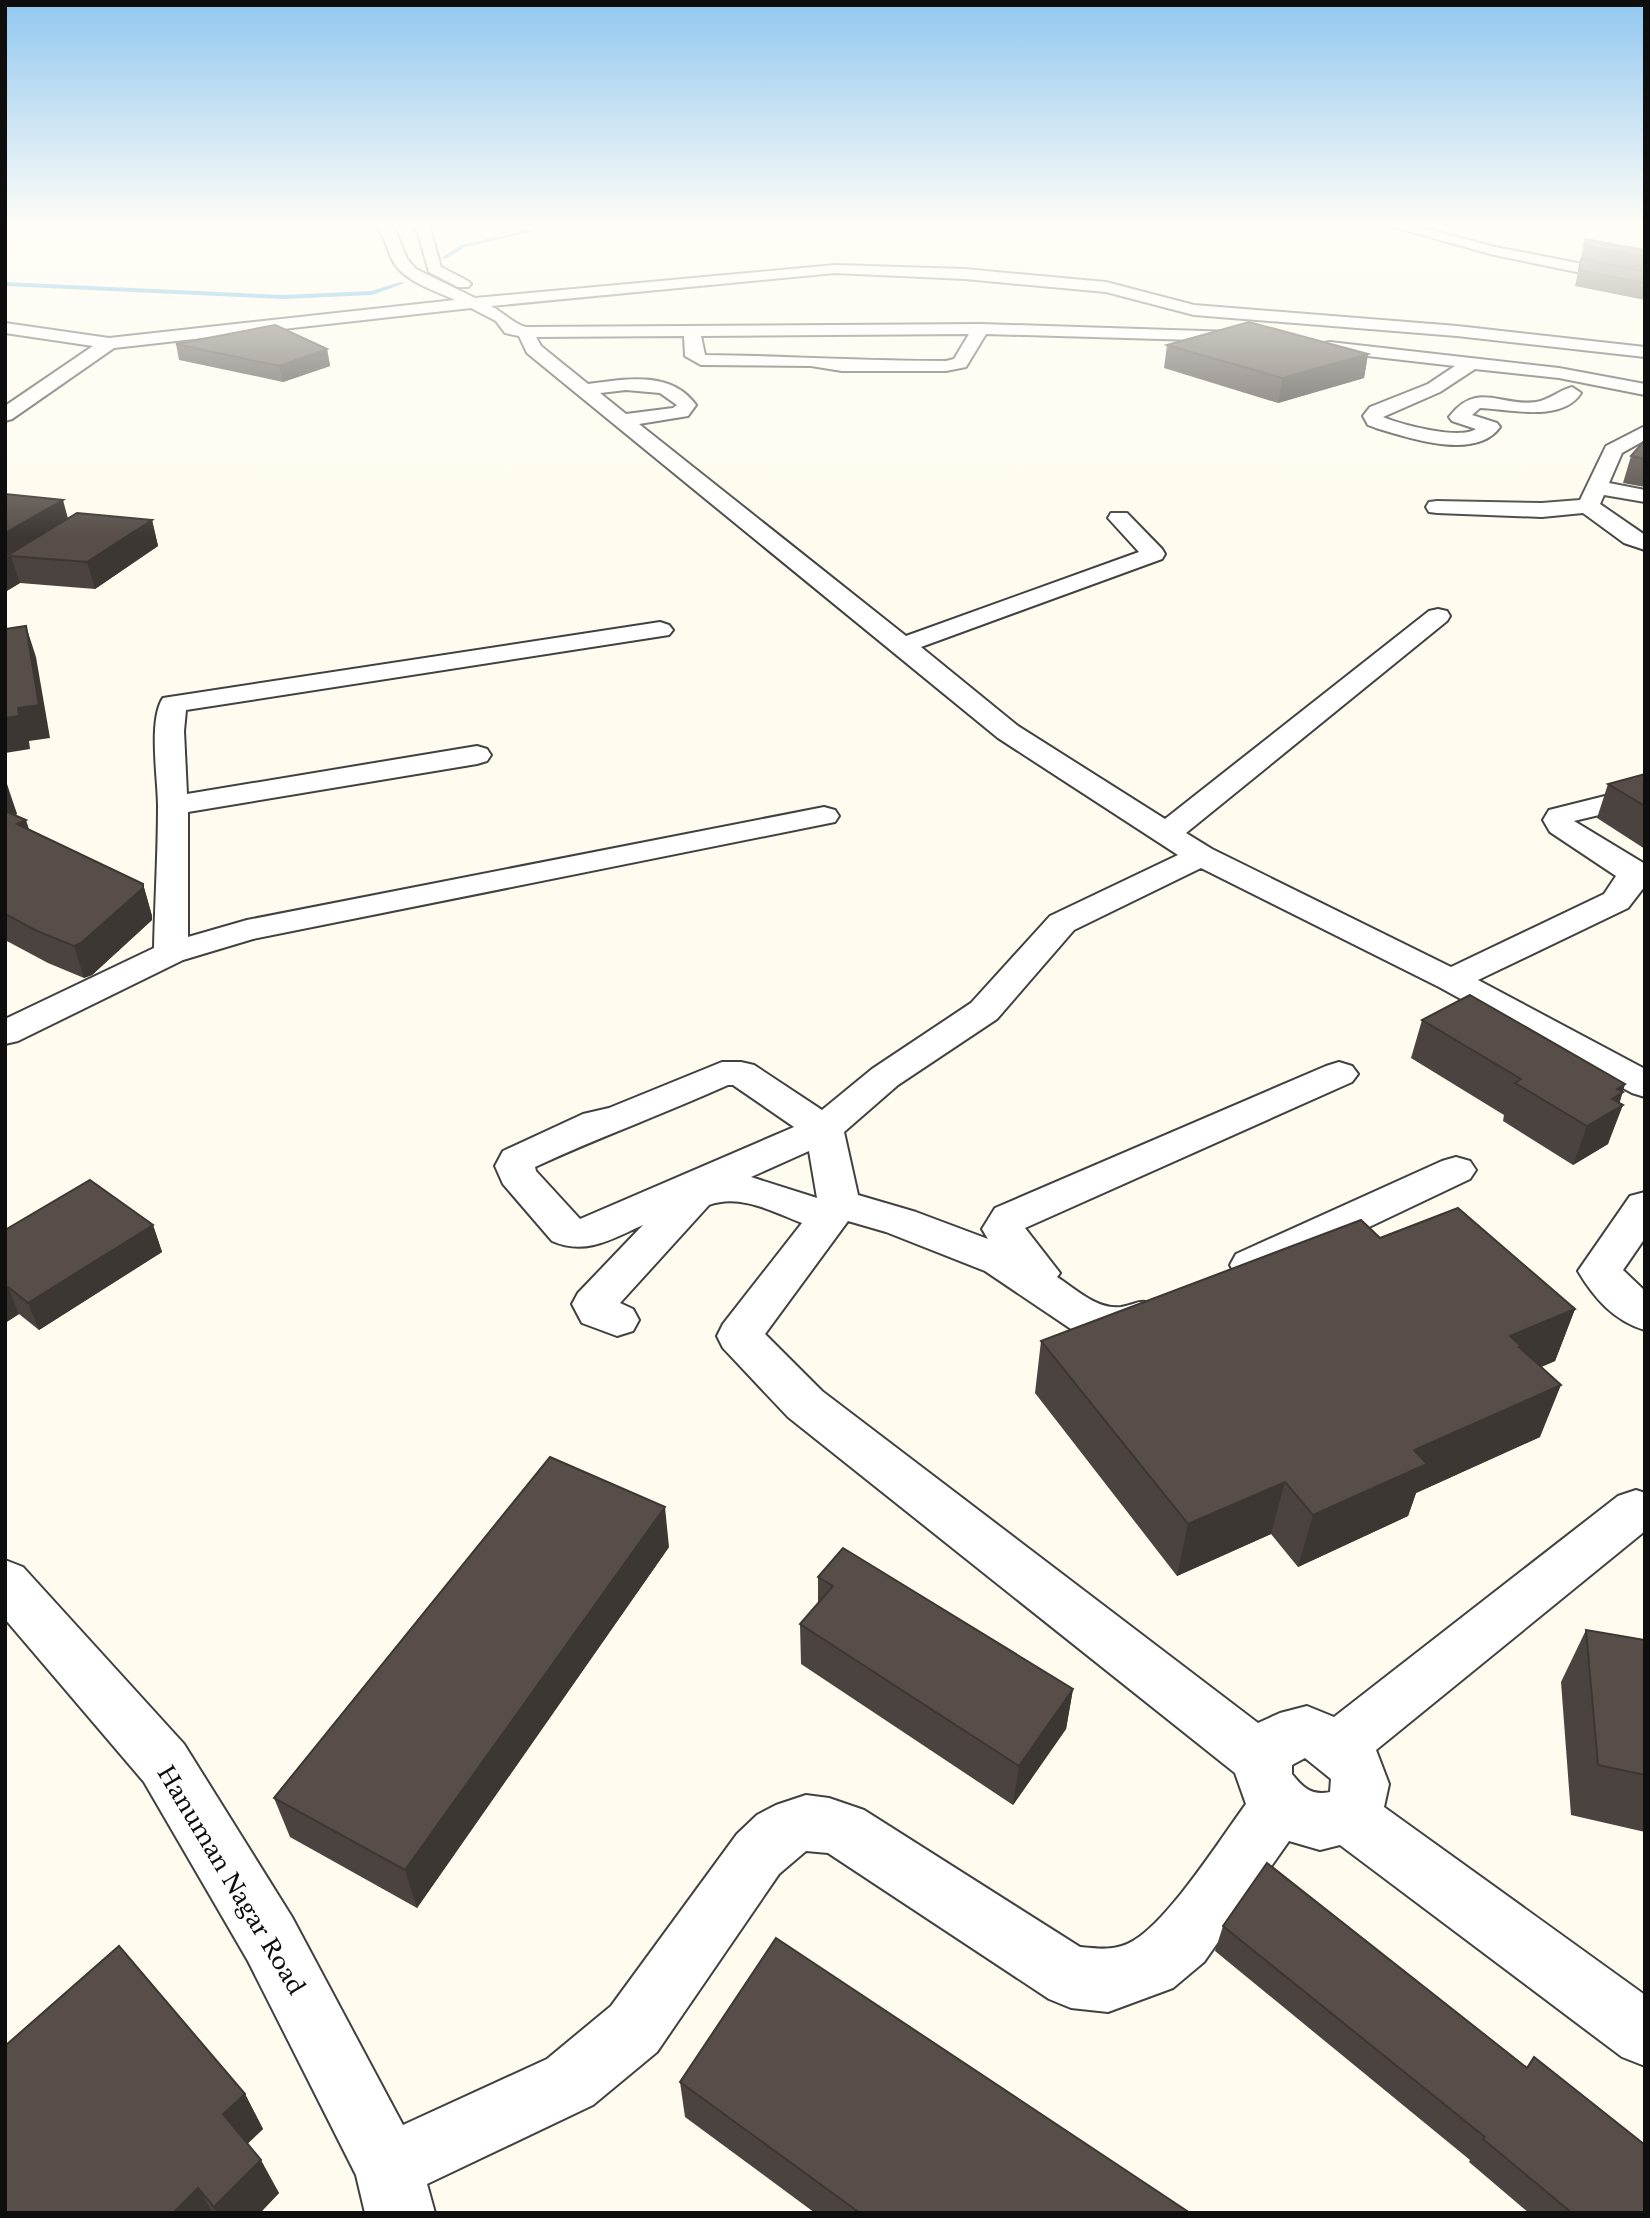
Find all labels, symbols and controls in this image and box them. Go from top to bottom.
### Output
street label: Hanuman Nagar Road [151,1760,311,2000]

